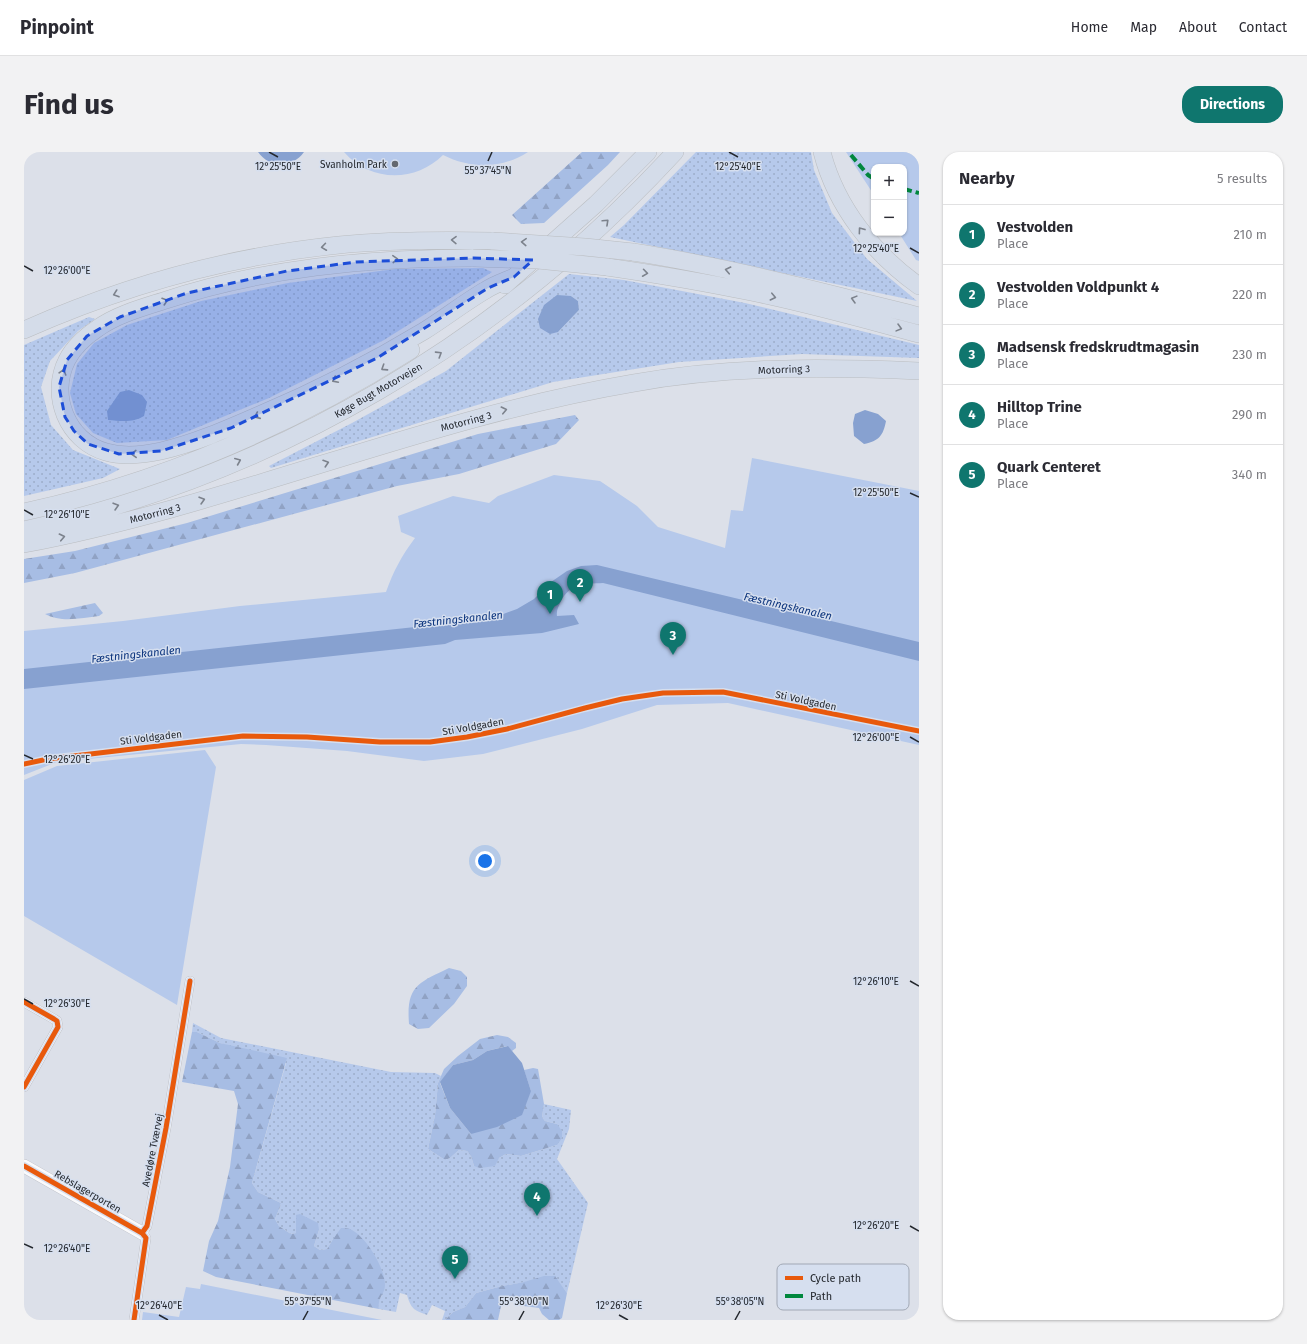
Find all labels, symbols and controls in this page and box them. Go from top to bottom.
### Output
text: Pinpoint [20,16,94,39]
text: Home [1071,19,1108,36]
text: Map [1130,19,1157,36]
text: About [1179,19,1217,36]
text: Contact [1239,19,1287,36]
button: Directions [1182,86,1283,123]
text: Find us [24,88,114,121]
place label: Svanholm Park [320,159,388,171]
marker: Svanholm Park [390,159,400,169]
text: 12°25'50"E [255,161,301,173]
text: 12°25'40"E [715,161,761,173]
map controls [871,164,907,236]
button: + [871,164,907,200]
text: 55°37'45"N [464,165,512,177]
text: Nearby [959,168,1014,189]
text: 5 results [1217,171,1267,186]
button: − [871,200,907,236]
text: Vestvolden [997,218,1073,236]
one-way arrow [602,220,609,227]
one-way arrow [859,227,866,234]
text: 1 [969,227,975,242]
text: 210 m [1233,227,1267,242]
one-way arrow [451,236,457,244]
text: Place [997,236,1028,251]
one-way arrow [521,238,527,247]
one-way arrow [321,242,328,251]
text: 12°25'40"E [853,243,899,255]
one-way arrow [392,255,398,264]
text: 12°26'00"E [43,265,91,277]
one-way arrow [724,266,731,274]
one-way arrow [642,268,648,277]
text: Vestvolden Voldpunkt 4 [997,278,1159,296]
text: 2 [969,287,975,302]
text: 220 m [1232,287,1267,302]
one-way arrow [113,289,120,298]
one-way arrow [770,292,776,300]
one-way arrow [851,296,857,304]
text: Place [997,296,1028,311]
one-way arrow [161,297,168,305]
one-way arrow [896,324,902,332]
text: Madsensk fredskrudtmagasin [997,338,1199,356]
text: 3 [969,347,975,362]
text: 230 m [1232,347,1267,362]
one-way arrow [435,352,442,359]
text: Place [997,356,1028,371]
street label: Køge Bugt Motorvejen [332,361,425,421]
one-way arrow [381,363,388,371]
street label: Motorring 3 [758,363,810,377]
one-way arrow [58,368,67,375]
one-way arrow [331,375,339,383]
text: Hilltop Trine [997,398,1082,416]
one-way arrow [501,407,508,415]
text: 4 [968,407,976,422]
text: 290 m [1232,407,1267,422]
street label: Motorring 3 [440,409,493,435]
one-way arrow [254,412,261,420]
text: Place [997,416,1028,431]
one-way arrow [131,450,137,459]
one-way arrow [233,458,241,466]
text: Quark Centeret [997,458,1101,476]
one-way arrow [322,459,329,467]
text: 5 [969,467,975,482]
text: 340 m [1232,467,1267,482]
text: Place [997,476,1028,491]
text: 12°25'50"E [853,487,899,499]
one-way arrow [198,496,205,505]
street label: Motorring 3 [129,501,182,527]
one-way arrow [112,502,119,511]
text: 12°26'10"E [44,509,90,521]
one-way arrow [59,533,65,541]
pin: 2 [567,569,593,602]
pin: 1 [537,581,563,614]
water label: Fæstningskanalen [743,590,833,623]
water label: Fæstningskanalen [413,608,503,631]
pin: 3 [660,622,686,655]
water label: Fæstningskanalen [91,643,181,666]
street label: Sti Voldgaden [774,689,837,713]
street label: Sti Voldgaden [441,716,505,738]
street label: Sti Voldgaden [119,728,183,748]
text: 12°26'00"E [852,732,900,744]
text: 12°26'20"E [44,754,90,766]
your location [475,851,495,871]
text: 12°26'10"E [853,976,899,988]
text: 12°26'30"E [44,998,90,1010]
street label: Avedøre Tværvej [140,1112,166,1188]
street label: Rebslagerporten [52,1168,123,1216]
pin: 4 [524,1183,550,1216]
text: 12°26'20"E [853,1220,899,1232]
text: 12°26'40"E [44,1243,90,1255]
pin: 5 [442,1246,468,1279]
legend [777,1264,909,1310]
text: Cycle path [810,1272,861,1285]
text: Path [810,1290,832,1303]
text: 55°37'55"N [284,1296,332,1308]
text: 55°38'00"N [499,1296,549,1308]
text: 55°38'05"N [716,1296,764,1308]
text: 12°26'40"E [136,1300,182,1312]
text: 12°26'30"E [596,1300,642,1312]

